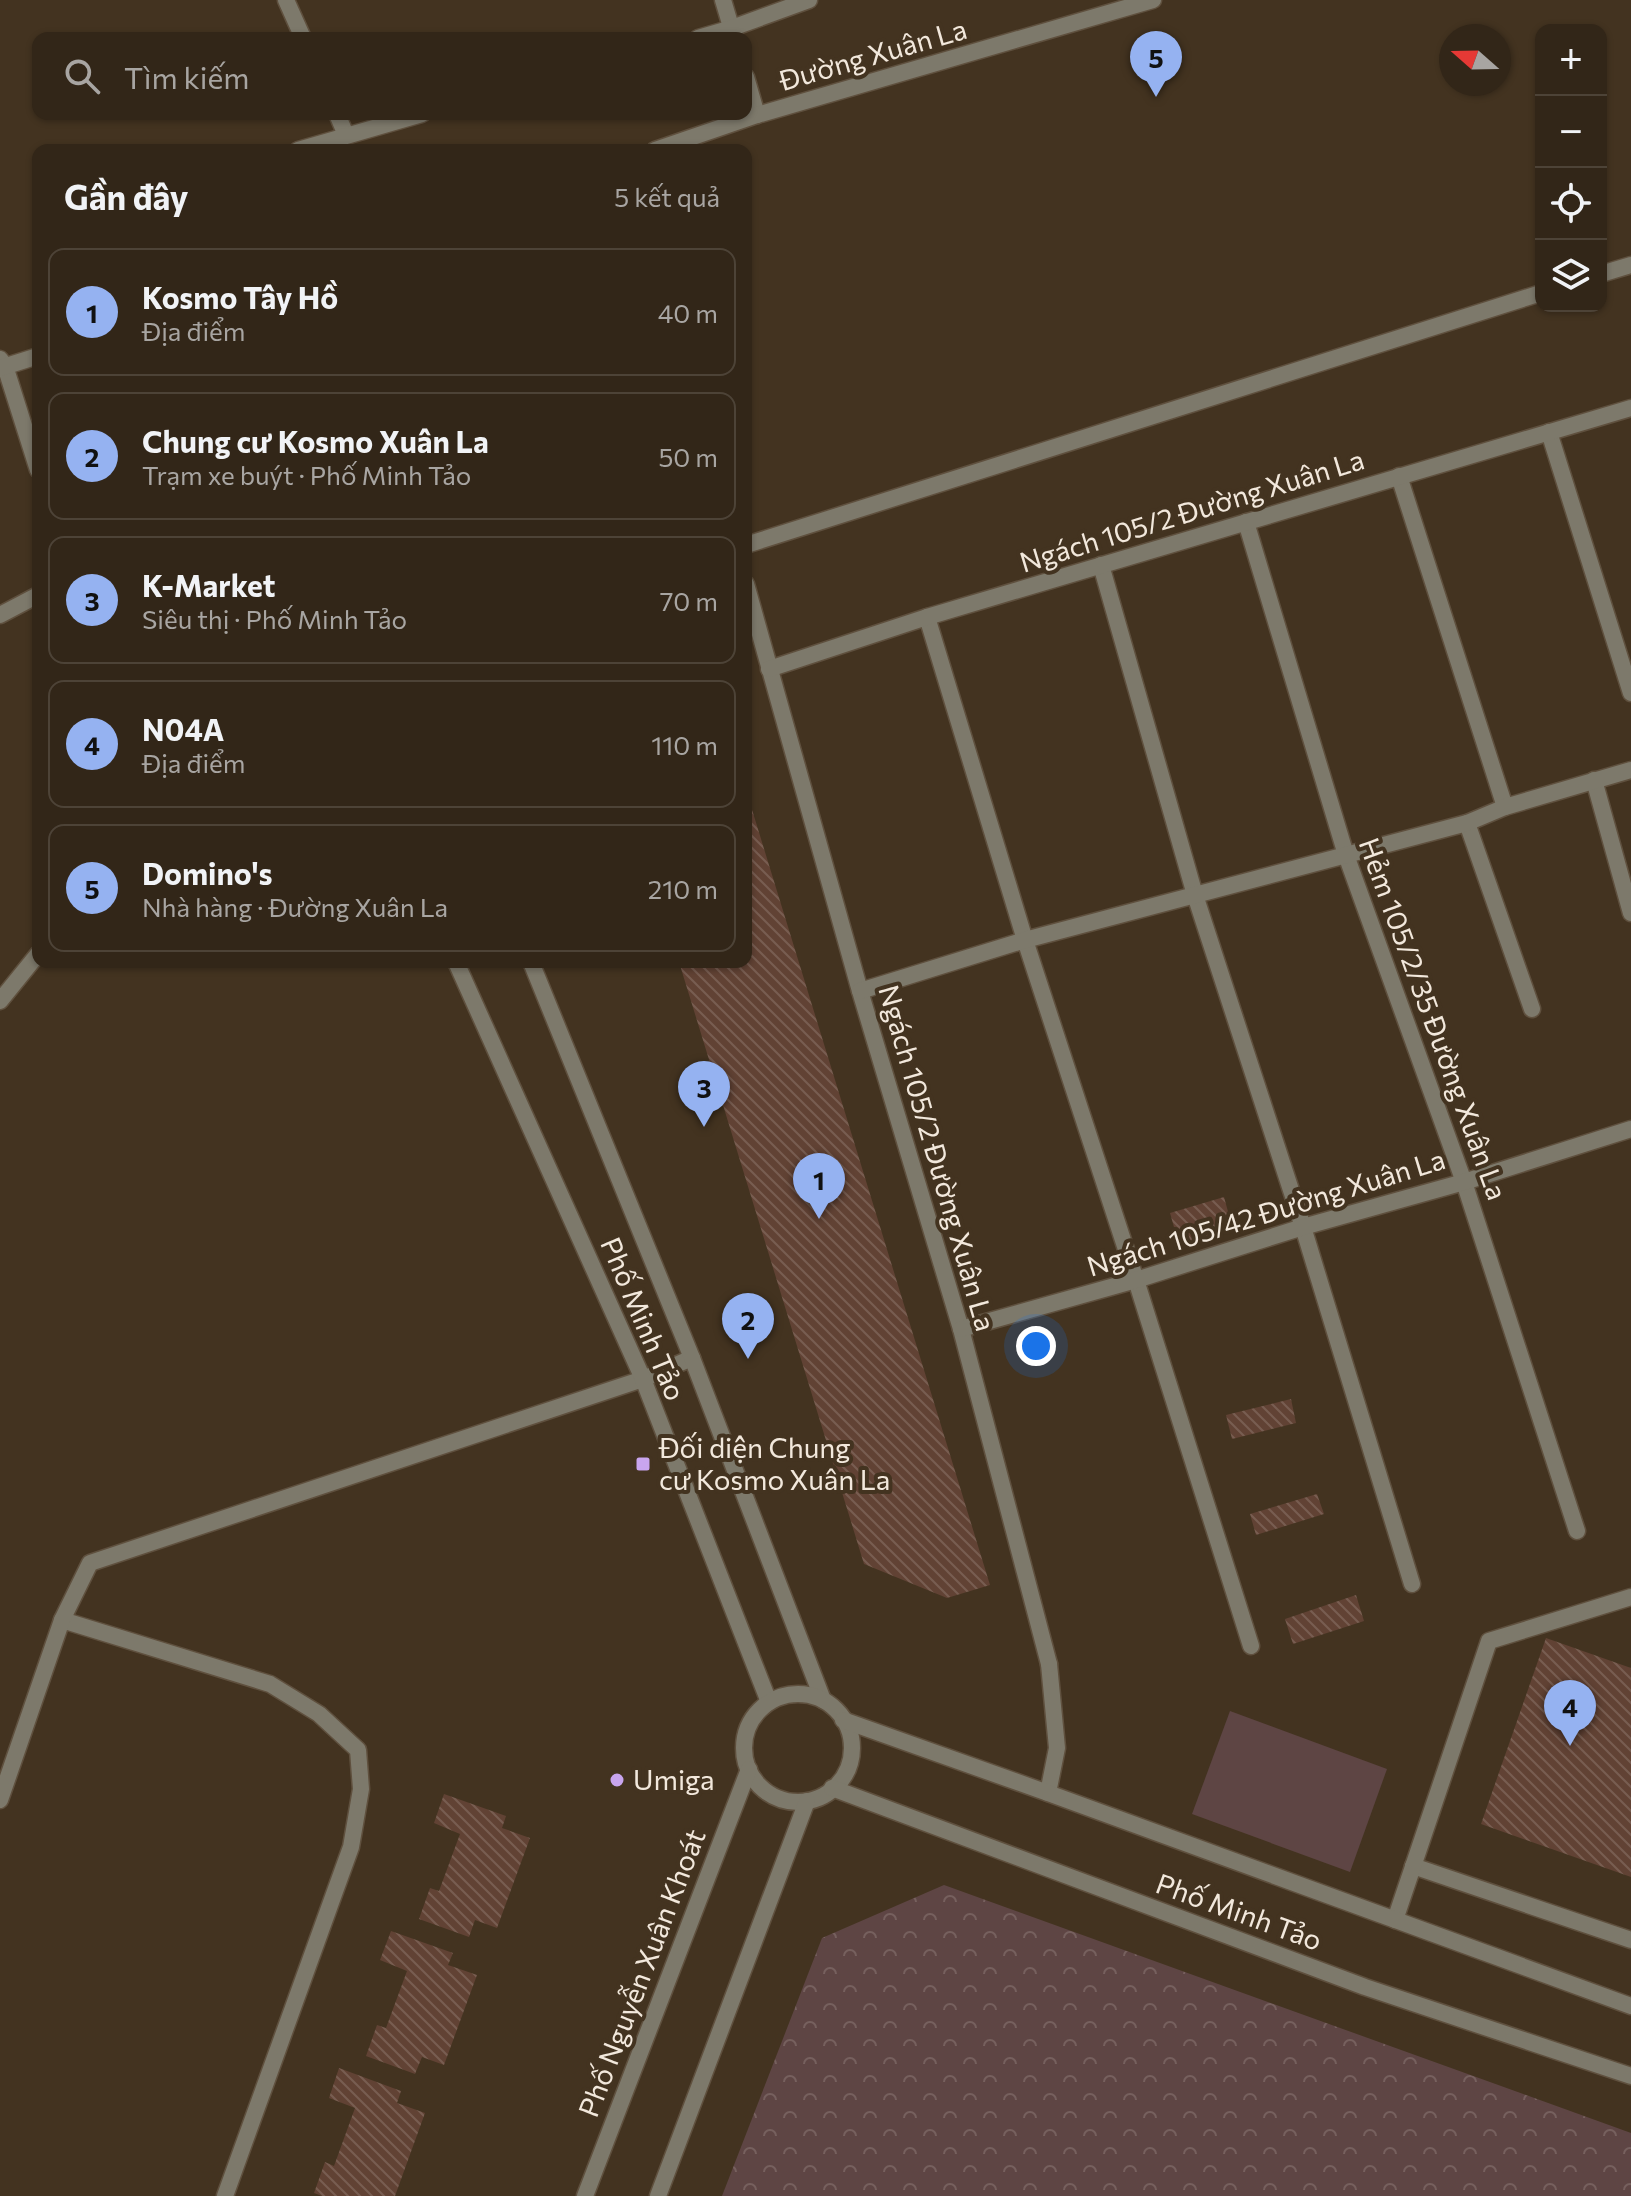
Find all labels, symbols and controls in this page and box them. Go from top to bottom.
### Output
street label: Đường Xuân La [774,11,970,97]
north arrow [1439,24,1511,96]
map controls [1535,24,1607,312]
button: + [1535,24,1607,96]
pin: 5 [1130,31,1182,97]
search box [32,32,752,120]
icon: search [60,54,104,98]
text: Tìm kiếm [124,58,249,95]
button: − [1535,96,1607,168]
button: locate [1535,168,1607,240]
text: Gần đây [64,175,189,217]
text: 5 kết quả [614,181,720,212]
button: layers [1535,240,1607,312]
text: Kosmo Tây Hồ [142,278,338,315]
text: 1 [86,297,98,328]
text: 40 m [658,297,718,328]
text: Địa điểm [142,315,245,346]
text: Chung cư Kosmo Xuân La [142,422,489,459]
text: 2 [85,441,99,472]
text: 50 m [658,441,718,472]
street label: Ngách 105/2 Đường Xuân La [1015,441,1368,579]
text: Trạm xe buýt · Phố Minh Tảo [142,459,471,490]
text: K-Market [142,566,275,603]
text: 3 [84,585,100,616]
text: 70 m [660,585,718,616]
text: Siêu thị · Phố Minh Tảo [142,603,407,634]
text: N04A [142,710,224,747]
text: 4 [84,729,100,760]
text: 110 m [651,729,718,760]
text: Địa điểm [142,747,245,778]
street label: Hẻm 105/2/35 Đường Xuân La [1353,833,1515,1204]
text: Domino's [142,854,273,891]
text: 5 [84,873,100,904]
text: 210 m [648,873,718,904]
text: Nhà hàng · Đường Xuân La [142,891,448,922]
street label: Ngách 105/2 Đường Xuân La [872,981,1004,1335]
pin: 3 [678,1061,730,1127]
street label: Ngách 105/42 Đường Xuân La [1083,1141,1449,1283]
pin: 1 [793,1153,845,1219]
street label: Phố Minh Tảo [594,1232,694,1405]
pin: 2 [722,1293,774,1359]
your location [1016,1326,1056,1366]
place label: Đối diện Chung cư Kosmo Xuân La [658,1430,890,1496]
marker: Đối diện Chung cư Kosmo Xuân La [634,1455,652,1473]
pin: 4 [1544,1680,1596,1746]
place label: Umiga [633,1762,715,1796]
marker: Umiga [608,1771,626,1789]
street label: Phố Nguyễn Xuân Khoát [570,1824,712,2121]
street label: Phố Minh Tảo [1152,1865,1327,1957]

